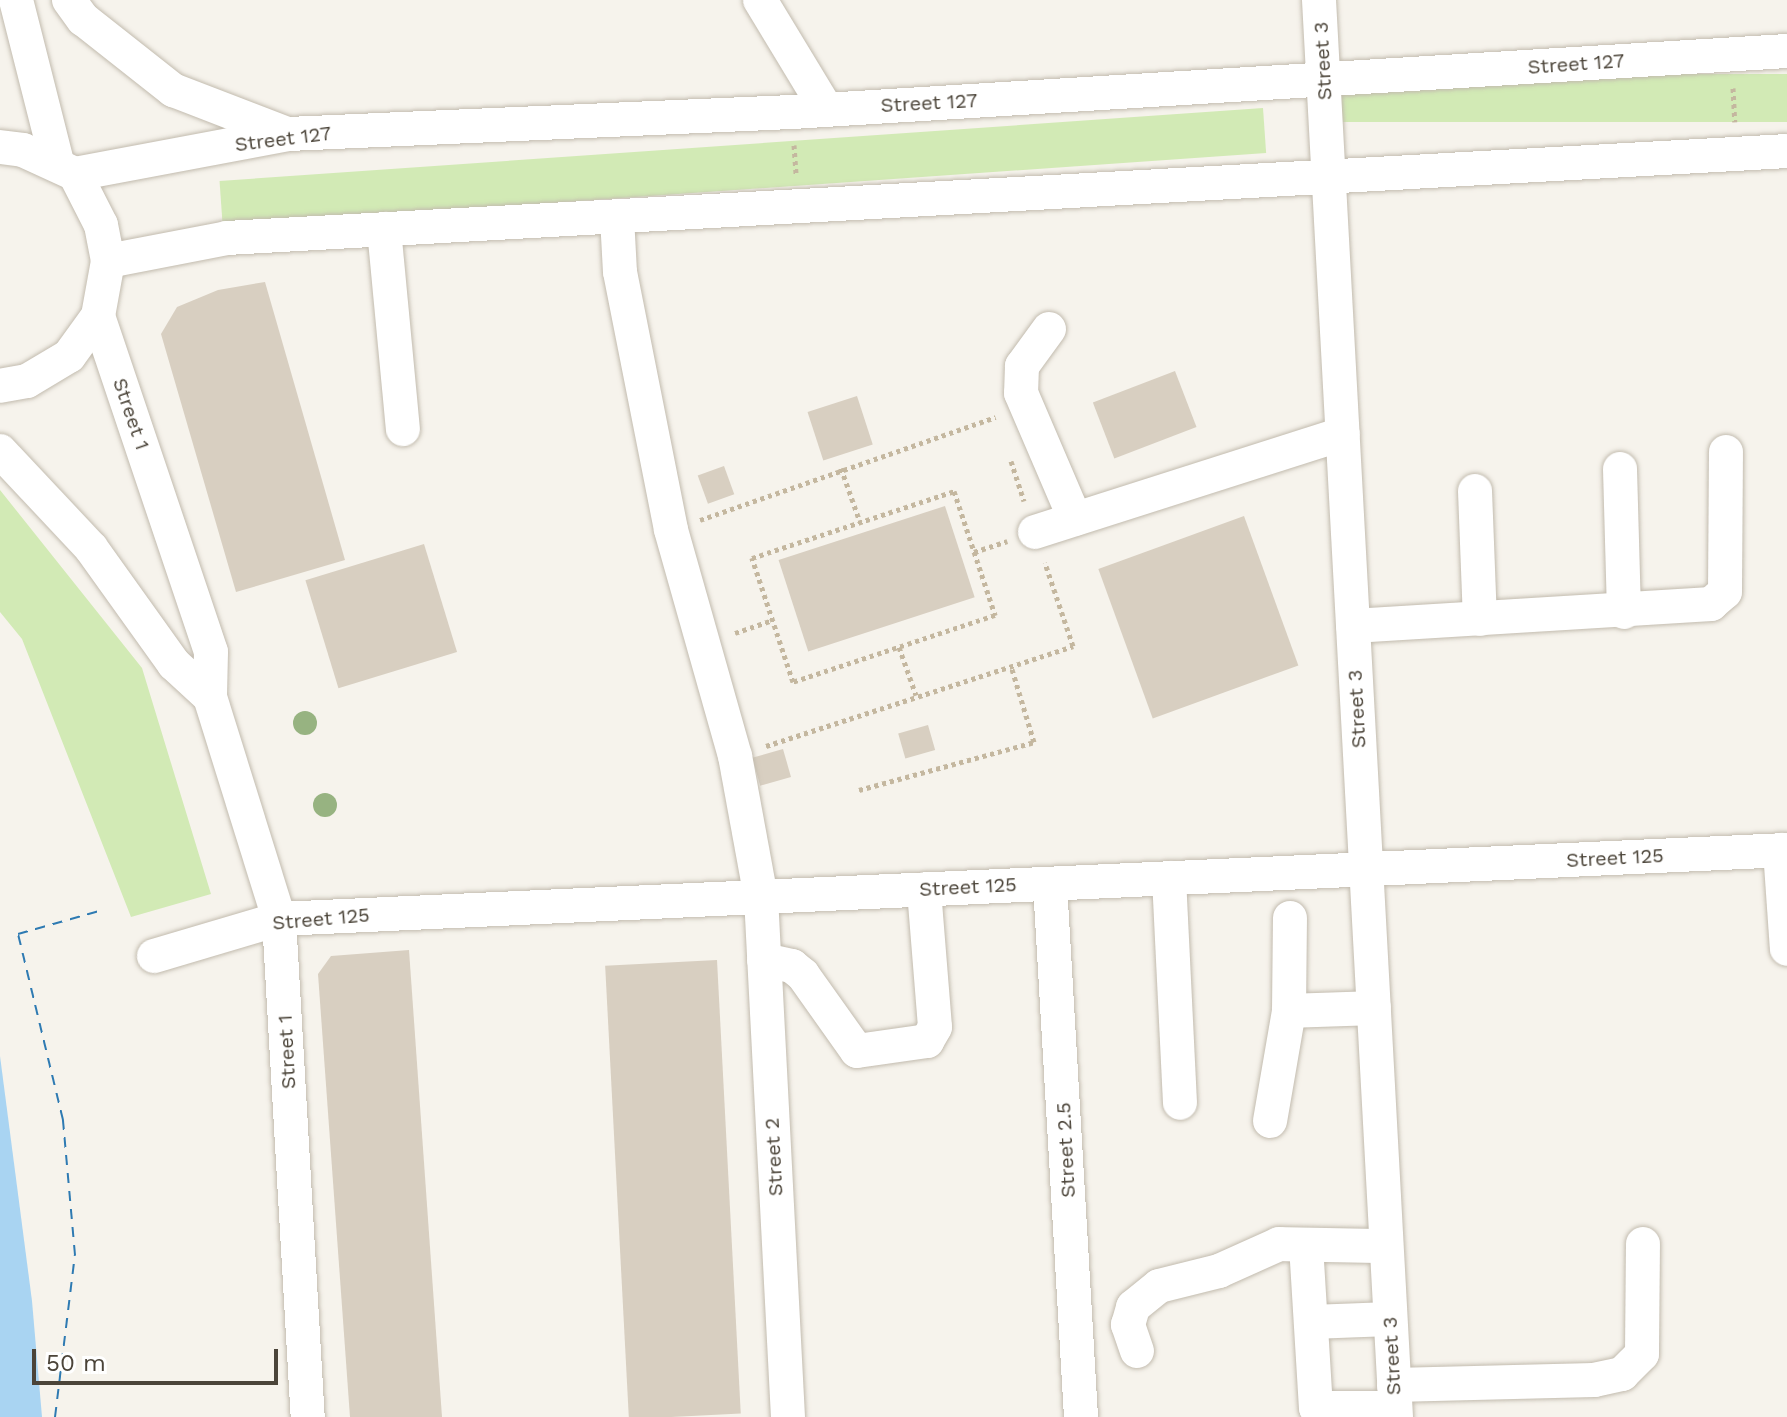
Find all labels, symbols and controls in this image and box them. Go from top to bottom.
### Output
street label: Street 3 [1309,21,1337,101]
street label: Street 127 [1527,49,1625,79]
street label: Street 127 [880,88,978,118]
street label: Street 127 [233,121,333,157]
street label: Street 1 [107,375,155,453]
street label: Street 3 [1343,669,1371,749]
street label: Street 125 [1565,843,1665,873]
street label: Street 125 [918,872,1018,902]
street label: Street 125 [271,903,371,935]
street label: Street 1 [273,1014,301,1090]
street label: Street 2.5 [1052,1102,1080,1198]
street label: Street 2 [760,1117,788,1197]
street label: Street 3 [1378,1316,1406,1396]
scale bar [36,1333,282,1383]
text: 50 m [46,1349,106,1377]

